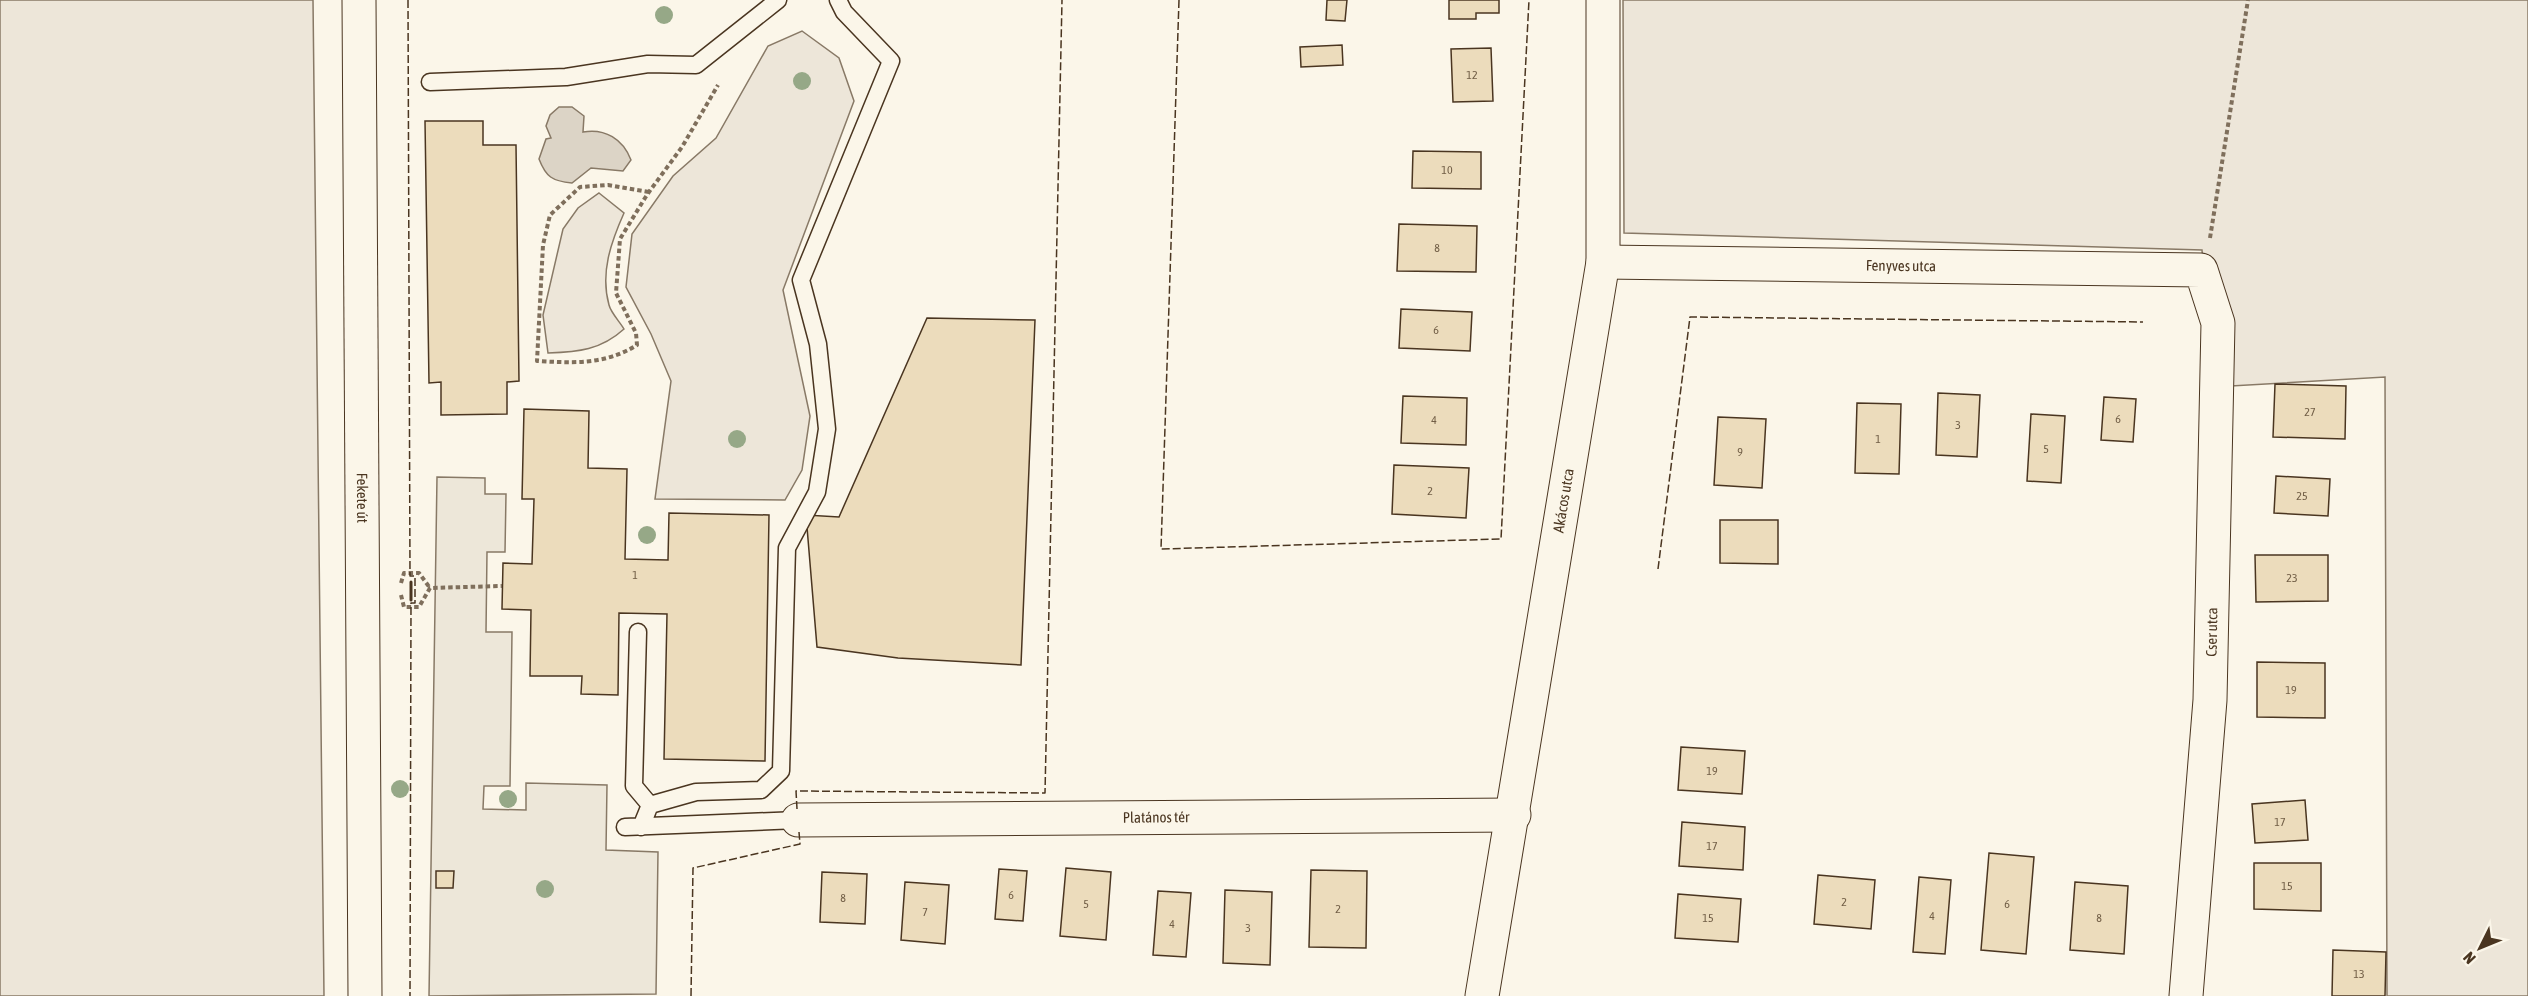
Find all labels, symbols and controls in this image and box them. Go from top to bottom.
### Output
house number: 12 [1466,68,1478,82]
house number: 10 [1441,163,1453,177]
house number: 8 [1434,241,1440,255]
street label: Fenyves utca [1866,257,1936,274]
house number: 6 [1433,323,1439,337]
house number: 27 [2304,405,2316,419]
house number: 6 [2115,412,2121,426]
house number: 4 [1431,413,1437,427]
house number: 3 [1955,418,1961,432]
house number: 1 [1875,432,1881,446]
house number: 5 [2043,442,2049,456]
house number: 9 [1737,445,1743,459]
street label: Akácos utca [1549,467,1577,534]
street label: Fekete út [354,473,371,523]
house number: 2 [1427,484,1433,498]
house number: 25 [2296,489,2308,503]
house number: 1 [632,568,638,582]
house number: 23 [2286,571,2298,585]
street label: Cser utca [2203,607,2220,657]
house number: 19 [2285,683,2297,697]
house number: 19 [1706,764,1718,778]
street label: Platános tér [1123,808,1190,826]
house number: 17 [2274,815,2286,829]
house number: 17 [1706,839,1718,853]
house number: 15 [2281,879,2293,893]
house number: 6 [1008,888,1014,902]
house number: 8 [840,891,846,905]
house number: 2 [1841,895,1847,909]
house number: 5 [1083,897,1089,911]
house number: 6 [2004,897,2010,911]
house number: 2 [1335,902,1341,916]
house number: 7 [922,905,928,919]
house number: 4 [1929,909,1935,923]
house number: 15 [1702,911,1714,925]
house number: 8 [2096,911,2102,925]
house number: 4 [1169,917,1175,931]
north arrow [2450,918,2510,978]
house number: 3 [1245,921,1251,935]
text: N [2459,949,2479,968]
house number: 13 [2353,967,2365,981]

